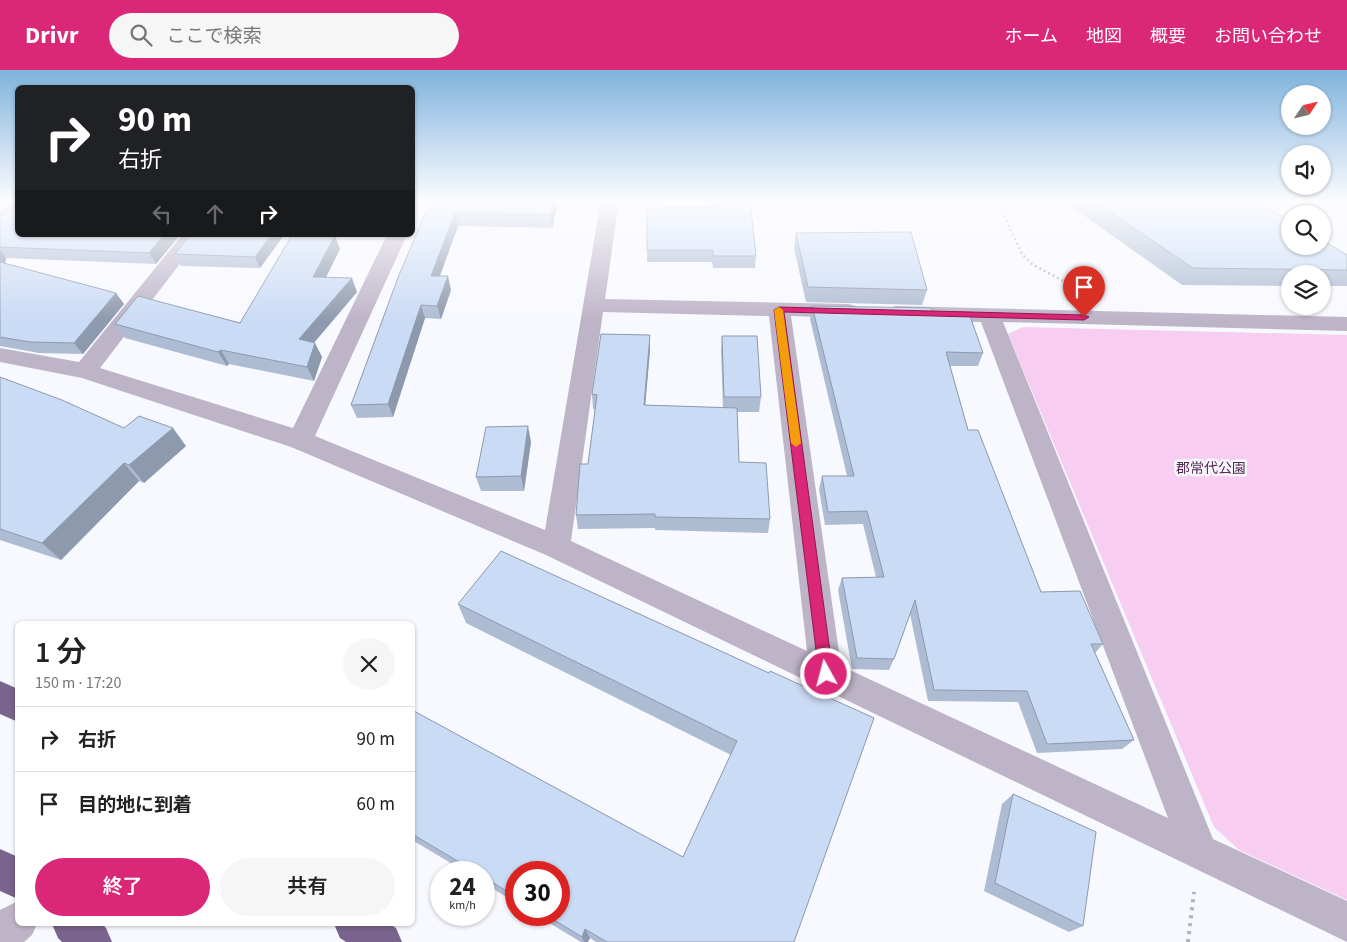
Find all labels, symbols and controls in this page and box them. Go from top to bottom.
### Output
search box [109,13,459,58]
text: Drivr [25,18,79,53]
icon: search [127,21,155,49]
text: ここで検索 [167,23,262,50]
text: ホーム [1005,24,1058,49]
text: 地図 [1086,24,1122,49]
text: 概要 [1150,24,1186,49]
text: お問い合わせ [1214,24,1322,49]
north arrow [1281,85,1331,135]
map controls [1281,85,1331,315]
text: 90 m [118,95,192,145]
icon: right [35,105,100,170]
text: 右折 [118,144,162,176]
button: sound [1281,145,1331,195]
icon: left [148,200,176,228]
icon: ahead [201,200,229,228]
icon: right [254,200,282,228]
button: search [1281,205,1331,255]
button: layers [1281,265,1331,315]
pin [1063,266,1105,317]
icon: arrive [1070,273,1098,301]
park label: 郡常代公園 [1176,459,1246,479]
text: 1 分 [35,631,86,674]
button: close [343,638,395,690]
position arrow [799,647,851,699]
text: 150 m · 17:20 [35,672,122,694]
icon: right [35,725,63,753]
text: 90 m [357,726,395,753]
text: 右折 [78,727,116,754]
icon: arrive [35,790,63,818]
text: 60 m [357,791,395,818]
text: 目的地に到着 [78,792,192,819]
button: 終了 [35,858,210,916]
button: 共有 [220,858,395,916]
speed limit sign: 30 [505,861,570,926]
text: 24 [449,869,476,905]
text: km/h [449,897,476,914]

